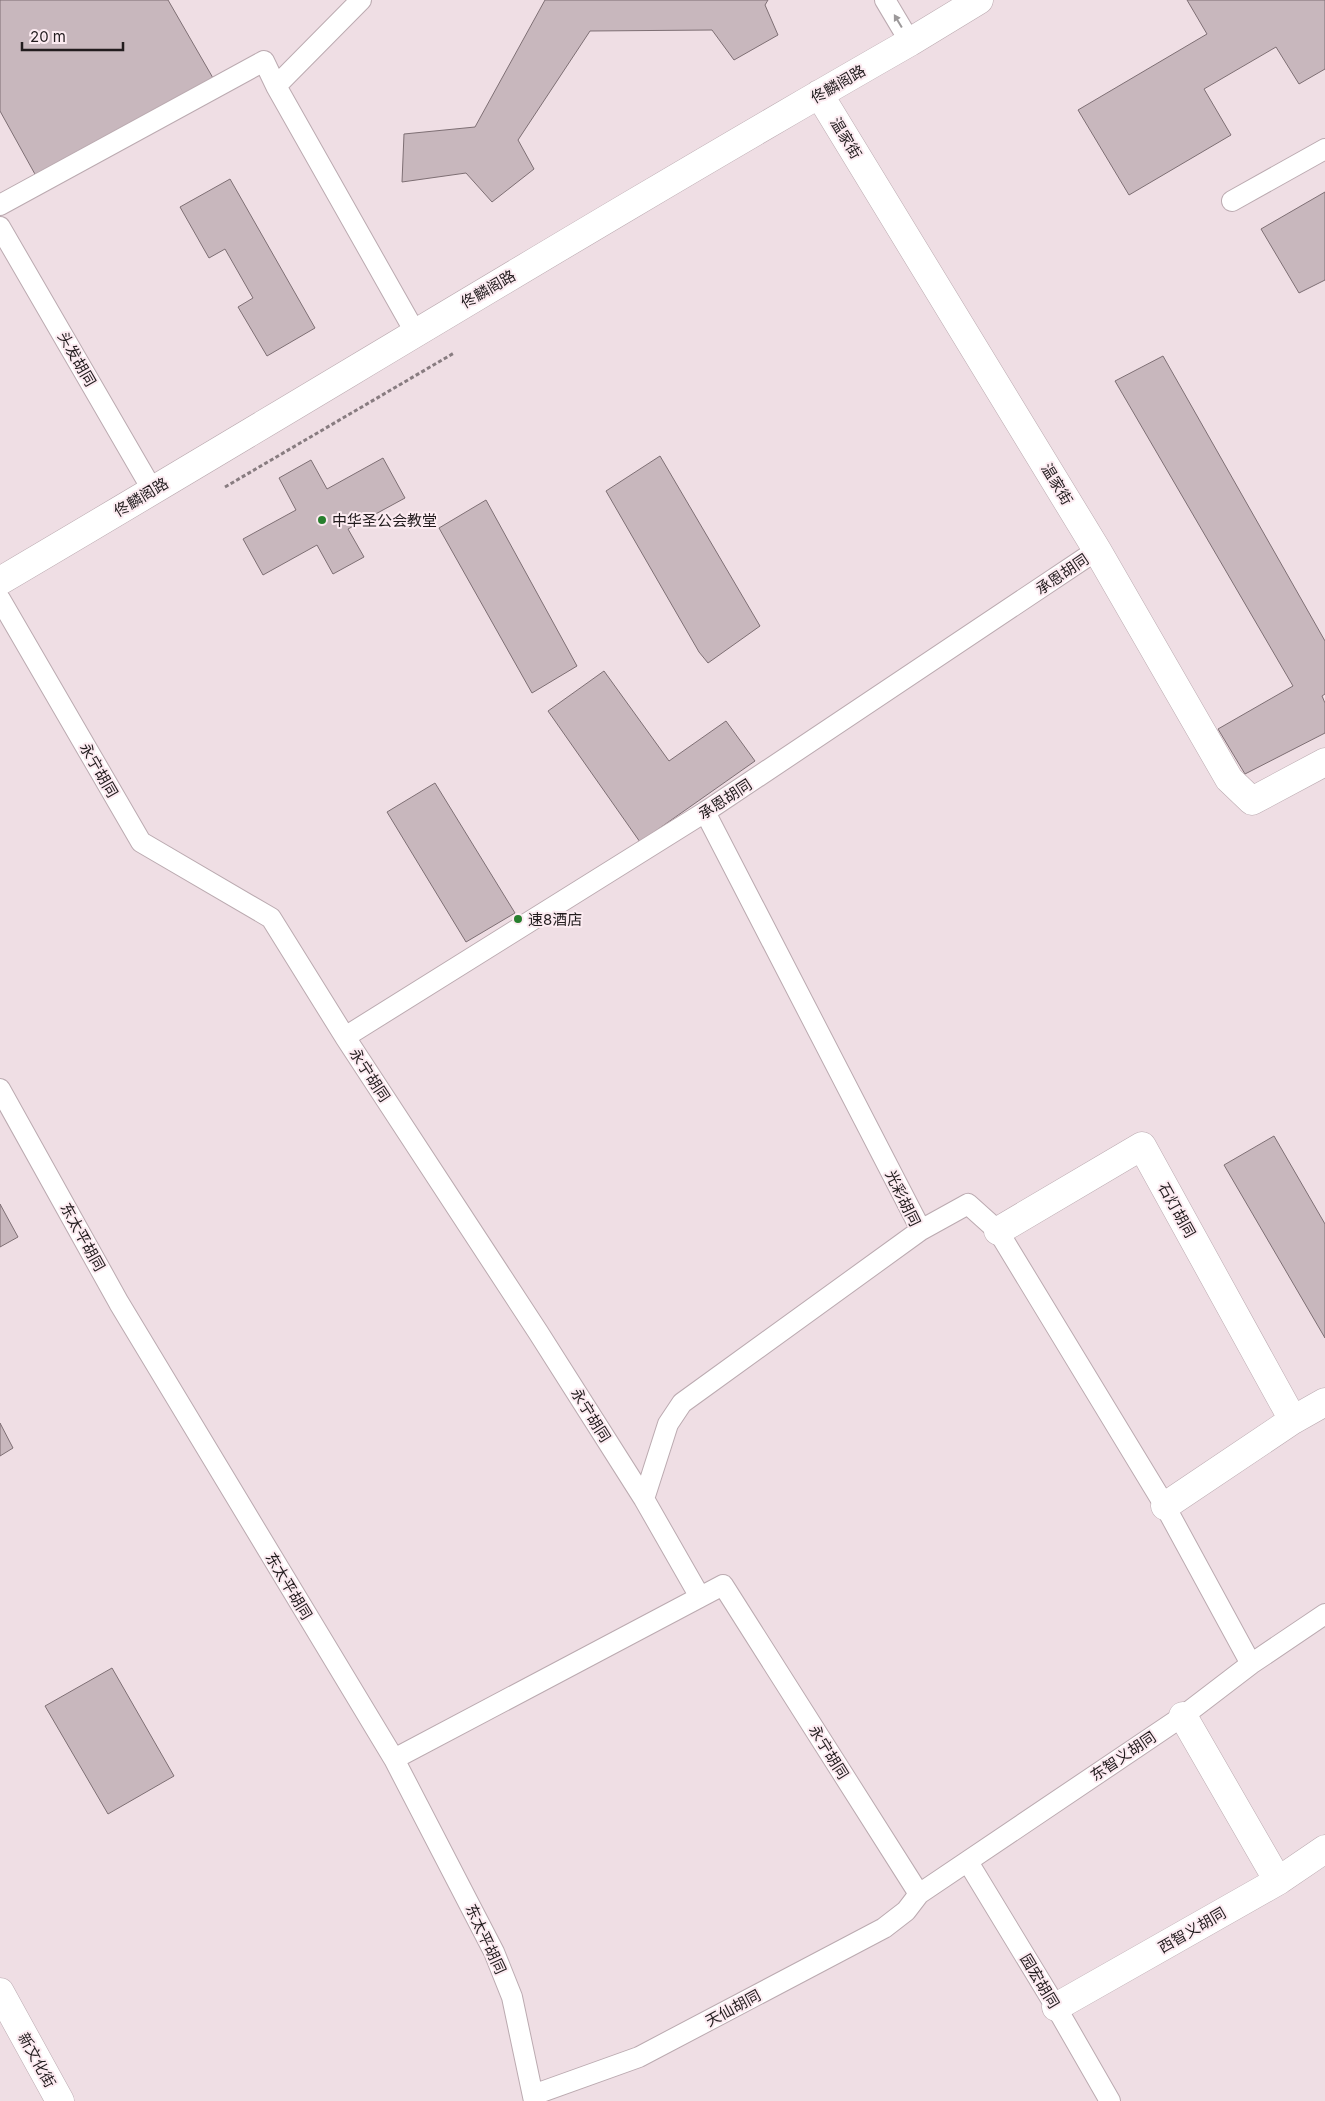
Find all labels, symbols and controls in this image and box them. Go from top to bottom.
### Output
one-way arrow [893,15,902,28]
scale bar [22,20,124,52]
text: 20 m [30,27,66,46]
street label: 佟麟阁路 [807,61,869,107]
street label: 温家街 [826,114,866,162]
street label: 佟麟阁路 [457,266,519,312]
street label: 头发胡同 [54,328,100,390]
street label: 温家街 [1037,460,1077,508]
street label: 佟麟阁路 [110,473,172,521]
place label: 中华圣公会教堂 [332,511,437,530]
marker: 中华圣公会教堂 [316,514,328,526]
street label: 承恩胡同 [1032,549,1092,599]
street label: 永宁胡同 [76,739,122,801]
street label: 承恩胡同 [695,775,755,823]
place label: 速8酒店 [528,910,582,929]
marker: 速8酒店 [512,913,524,925]
street label: 永宁胡同 [346,1045,394,1105]
street label: 光彩胡同 [881,1167,925,1229]
street label: 石灯胡同 [1154,1179,1200,1241]
street label: 东太平胡同 [57,1200,109,1274]
street label: 永宁胡同 [567,1385,615,1445]
street label: 东太平胡同 [262,1549,316,1623]
street label: 永宁胡同 [805,1722,853,1782]
street label: 东智义胡同 [1087,1727,1159,1785]
street label: 东太平胡同 [462,1901,510,1977]
street label: 西智义胡同 [1155,1903,1229,1957]
street label: 园宏胡同 [1016,1950,1064,2012]
street label: 天仙胡同 [702,1986,764,2030]
street label: 新文化街 [14,2029,60,2091]

